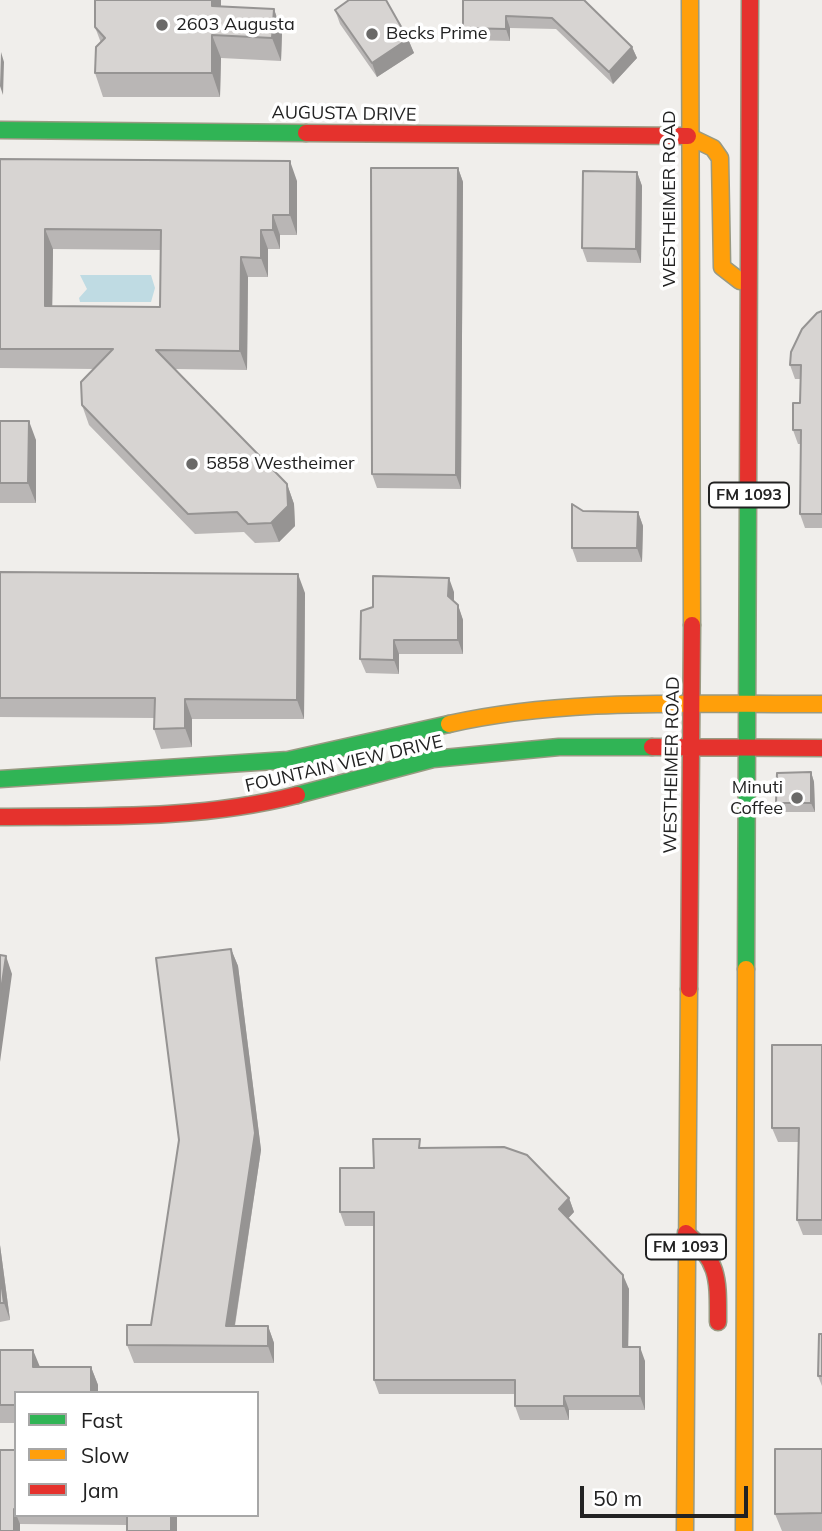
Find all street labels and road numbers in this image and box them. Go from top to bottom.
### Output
street label: AUGUSTA DRIVE [271,102,417,126]
street label: WESTHEIMER ROAD [659,110,681,288]
road number: FM 1093 [709,482,789,508]
street label: WESTHEIMER ROAD [660,676,684,854]
street label: FOUNTAIN VIEW DRIVE [243,731,445,797]
road number: FM 1093 [646,1234,726,1260]

